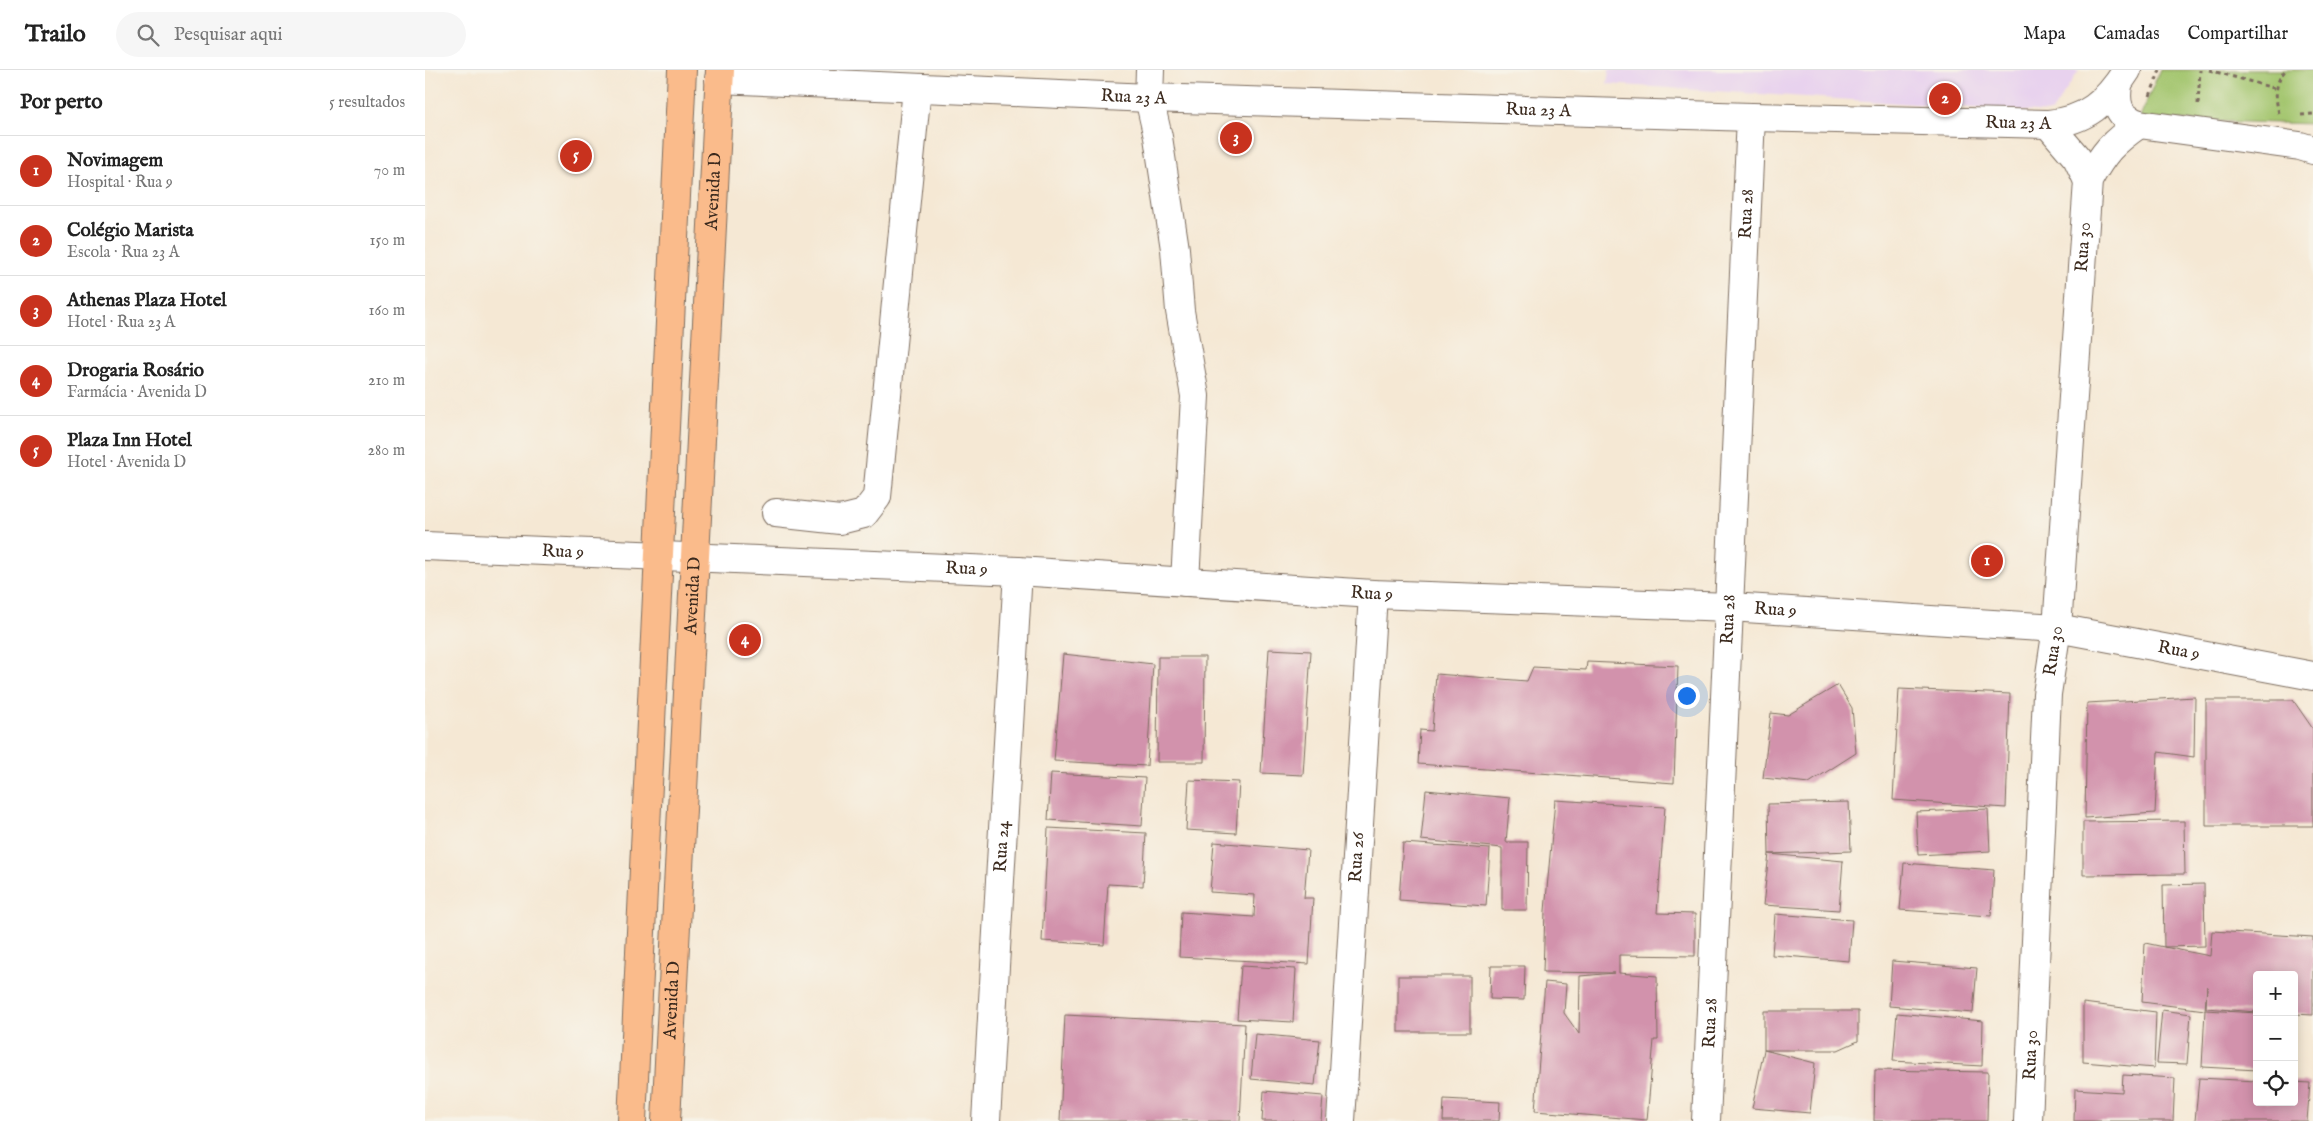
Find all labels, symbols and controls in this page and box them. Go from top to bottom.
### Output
search box [116,12,466,57]
text: Trailo [25,19,86,50]
icon: search [134,21,162,49]
text: Pesquisar aqui [174,23,283,47]
text: Mapa [2023,23,2065,46]
text: Camadas [2093,23,2159,46]
text: Compartilhar [2187,23,2288,46]
pin: 2 [1929,80,1961,118]
street label: Rua 23 A [1100,84,1168,110]
text: Por perto [20,89,102,116]
text: 5 resultados [329,93,405,113]
street label: Rua 23 A [1505,98,1573,123]
street label: Rua 23 A [1985,111,2052,136]
pin: 3 [1220,119,1252,157]
pin: 5 [560,137,592,175]
text: Novimagem [67,149,163,173]
street label: Avenida D [700,152,727,232]
text: 1 [33,161,39,181]
text: 70 m [374,161,405,181]
text: Hospital · Rua 9 [67,173,173,193]
street label: Rua 28 [1734,188,1759,239]
text: Colégio Marista [67,219,194,243]
street label: Rua 30 [2070,221,2097,273]
text: 2 [32,231,40,251]
text: 150 m [370,231,405,251]
text: Escola · Rua 23 A [67,243,180,263]
text: Athenas Plaza Hotel [67,289,227,313]
text: 3 [33,301,39,321]
text: 160 m [369,301,405,321]
text: Hotel · Rua 23 A [67,313,175,333]
text: Drogaria Rosário [67,359,204,383]
text: 4 [32,371,40,391]
text: 210 m [368,371,405,391]
text: Farmácia · Avenida D [67,383,207,403]
text: Plaza Inn Hotel [67,429,192,453]
text: 5 [33,441,39,461]
text: 280 m [368,441,405,461]
text: Hotel · Avenida D [67,453,186,473]
street label: Rua 9 [541,539,585,564]
pin: 1 [1971,542,2003,580]
street label: Avenida D [679,556,706,636]
street label: Rua 9 [945,556,988,581]
street label: Rua 9 [1350,581,1393,606]
street label: Rua 28 [1716,594,1741,645]
street label: Rua 9 [1753,597,1797,623]
pin: 4 [729,621,761,659]
street label: Rua 30 [2038,624,2069,677]
street label: Rua 9 [2156,636,2202,666]
your location [1674,683,1700,709]
street label: Rua 24 [989,820,1015,873]
street label: Rua 26 [1344,831,1370,883]
street label: Avenida D [659,961,686,1041]
map controls [2253,971,2298,1106]
button: + [2253,971,2298,1016]
street label: Rua 28 [1698,998,1723,1049]
button: − [2253,1016,2298,1061]
street label: Rua 30 [2018,1029,2044,1081]
button: locate [2253,1061,2298,1106]

